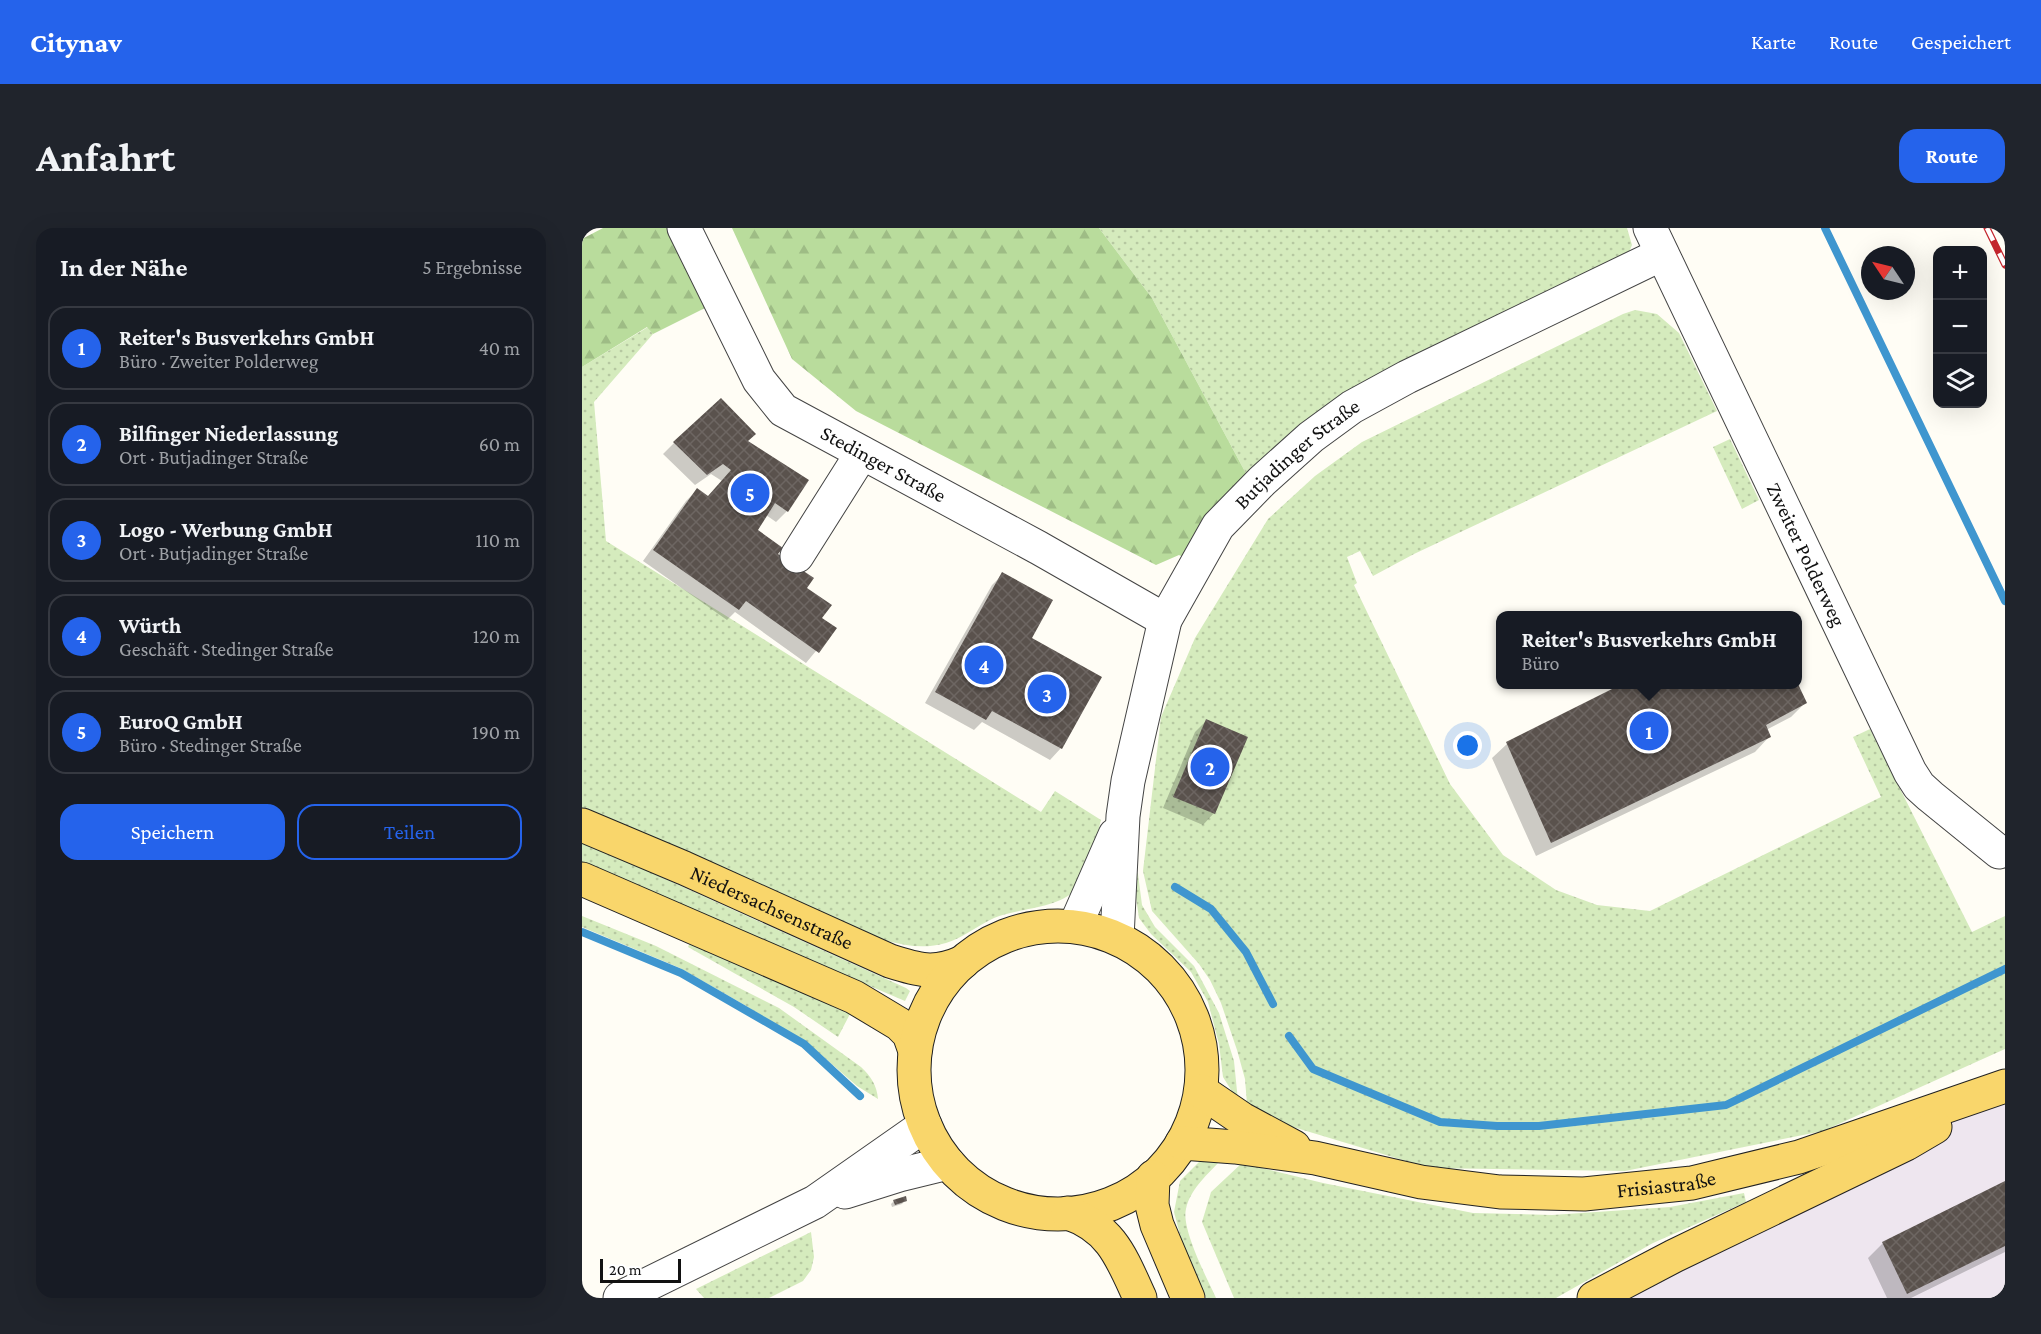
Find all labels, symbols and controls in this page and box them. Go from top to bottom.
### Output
text: Citynav [30,27,122,58]
text: Karte [1751,30,1796,54]
text: Route [1829,30,1878,54]
text: Gespeichert [1911,30,2011,54]
button: Route [1899,129,2005,183]
text: Anfahrt [36,133,175,180]
north arrow [1861,246,1915,300]
map controls [1933,246,1987,408]
button: + [1933,246,1987,300]
text: In der Nähe [60,253,188,282]
text: 5 Ergebnisse [422,256,522,278]
button: − [1933,300,1987,354]
text: Reiter's Busverkehrs GmbH [119,325,374,350]
text: 1 [78,337,85,359]
text: 40 m [479,337,520,359]
text: Büro · Zweiter Polderweg [119,350,319,372]
button: layers [1933,354,1987,408]
street label: Butjadinger Straße [1229,393,1363,514]
text: Bilfinger Niederlassung [119,421,338,446]
street label: Stedinger Straße [817,421,950,508]
text: 2 [76,433,87,455]
text: 60 m [479,433,520,455]
text: Ort · Butjadinger Straße [119,446,308,468]
pin: 5 [730,470,770,516]
street label: Zweiter Polderweg [1762,479,1851,630]
text: Logo - Werbung GmbH [119,517,333,542]
text: 3 [77,529,86,551]
text: 110 m [476,529,520,551]
text: Ort · Butjadinger Straße [119,542,308,564]
popup [1496,611,1802,689]
text: Würth [119,613,181,638]
text: 4 [76,625,87,647]
text: 120 m [473,625,520,647]
text: Reiter's Busverkehrs GmbH [1521,627,1777,652]
text: Geschäft · Stedinger Straße [119,638,334,660]
pin: 4 [964,642,1004,688]
text: Büro [1521,652,1560,674]
pin: 3 [1028,672,1066,716]
pin: 1 [1630,708,1668,754]
text: EuroQ GmbH [119,709,243,734]
text: 5 [77,721,86,743]
text: 190 m [472,721,520,743]
your location [1453,731,1482,760]
text: Büro · Stedinger Straße [119,734,302,756]
pin: 2 [1190,744,1230,790]
button: Speichern [60,804,285,860]
button: Teilen [297,804,522,860]
street label: Niedersachsenstraße [687,861,857,955]
street label: Frisiastraße [1616,1166,1718,1203]
scale bar [600,1256,681,1284]
text: 20 m [609,1261,642,1278]

